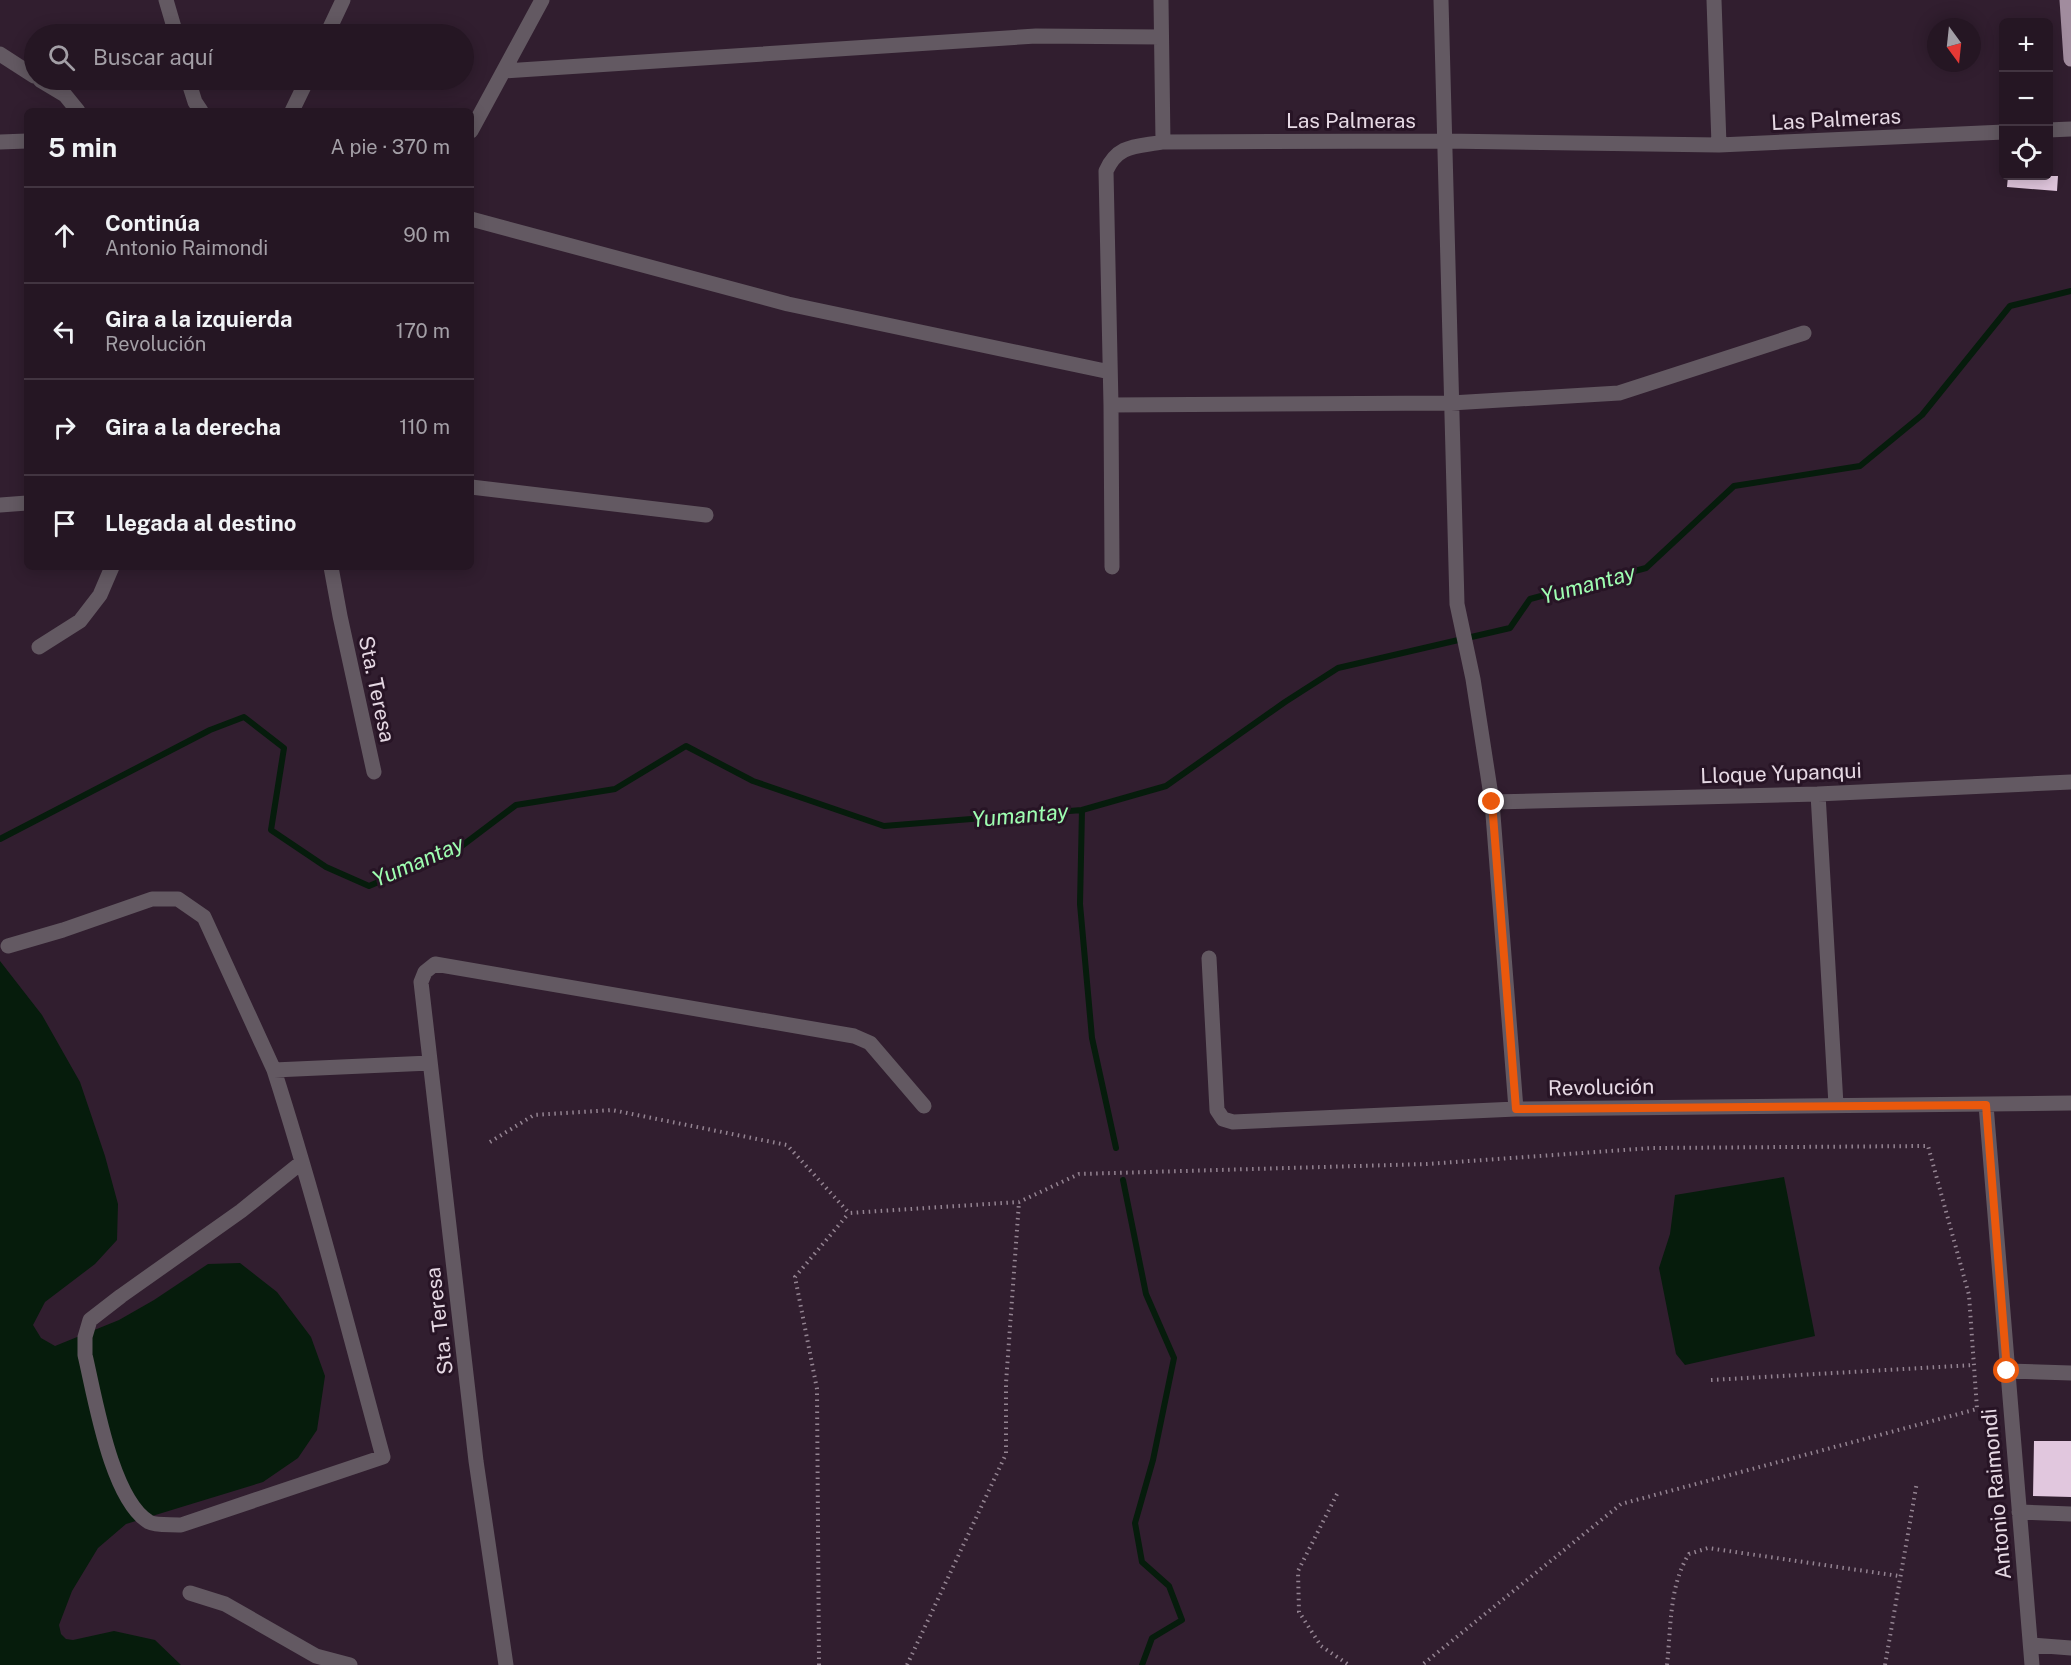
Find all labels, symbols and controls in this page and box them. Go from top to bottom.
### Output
north arrow [1927,18,1981,72]
map controls [1999,18,2053,180]
button: + [1999,18,2053,72]
search box [24,24,474,90]
icon: search [45,41,78,74]
text: Buscar aquí [93,44,213,70]
button: − [1999,72,2053,126]
street label: Las Palmeras [1770,103,1902,135]
street label: Las Palmeras [1286,108,1416,133]
button: locate [1999,126,2053,180]
text: 5 min [48,132,117,163]
text: A pie · 370 m [330,135,450,159]
text: Continúa [105,210,200,236]
icon: ahead [48,219,81,252]
text: 90 m [403,223,450,247]
text: Antonio Raimondi [105,236,268,260]
text: Gira a la izquierda [105,306,292,332]
icon: left [48,315,81,348]
text: 170 m [396,319,450,343]
text: Revolución [105,332,206,356]
icon: right [48,411,81,444]
text: Gira a la derecha [105,414,281,440]
text: 110 m [399,415,450,439]
icon: arrive [48,507,81,540]
text: Llegada al destino [105,510,296,536]
water label: Yumantay [1538,559,1639,609]
street label: Sta. Teresa [354,634,400,744]
street label: Lloque Yupanqui [1700,758,1862,788]
route end [1478,788,1504,814]
water label: Yumantay [971,798,1070,832]
water label: Yumantay [368,830,468,892]
street label: Revolución [1548,1074,1654,1100]
street label: Sta. Teresa [420,1266,458,1376]
route start [1993,1357,2019,1383]
street label: Antonio Raimondi [1976,1408,2016,1580]

